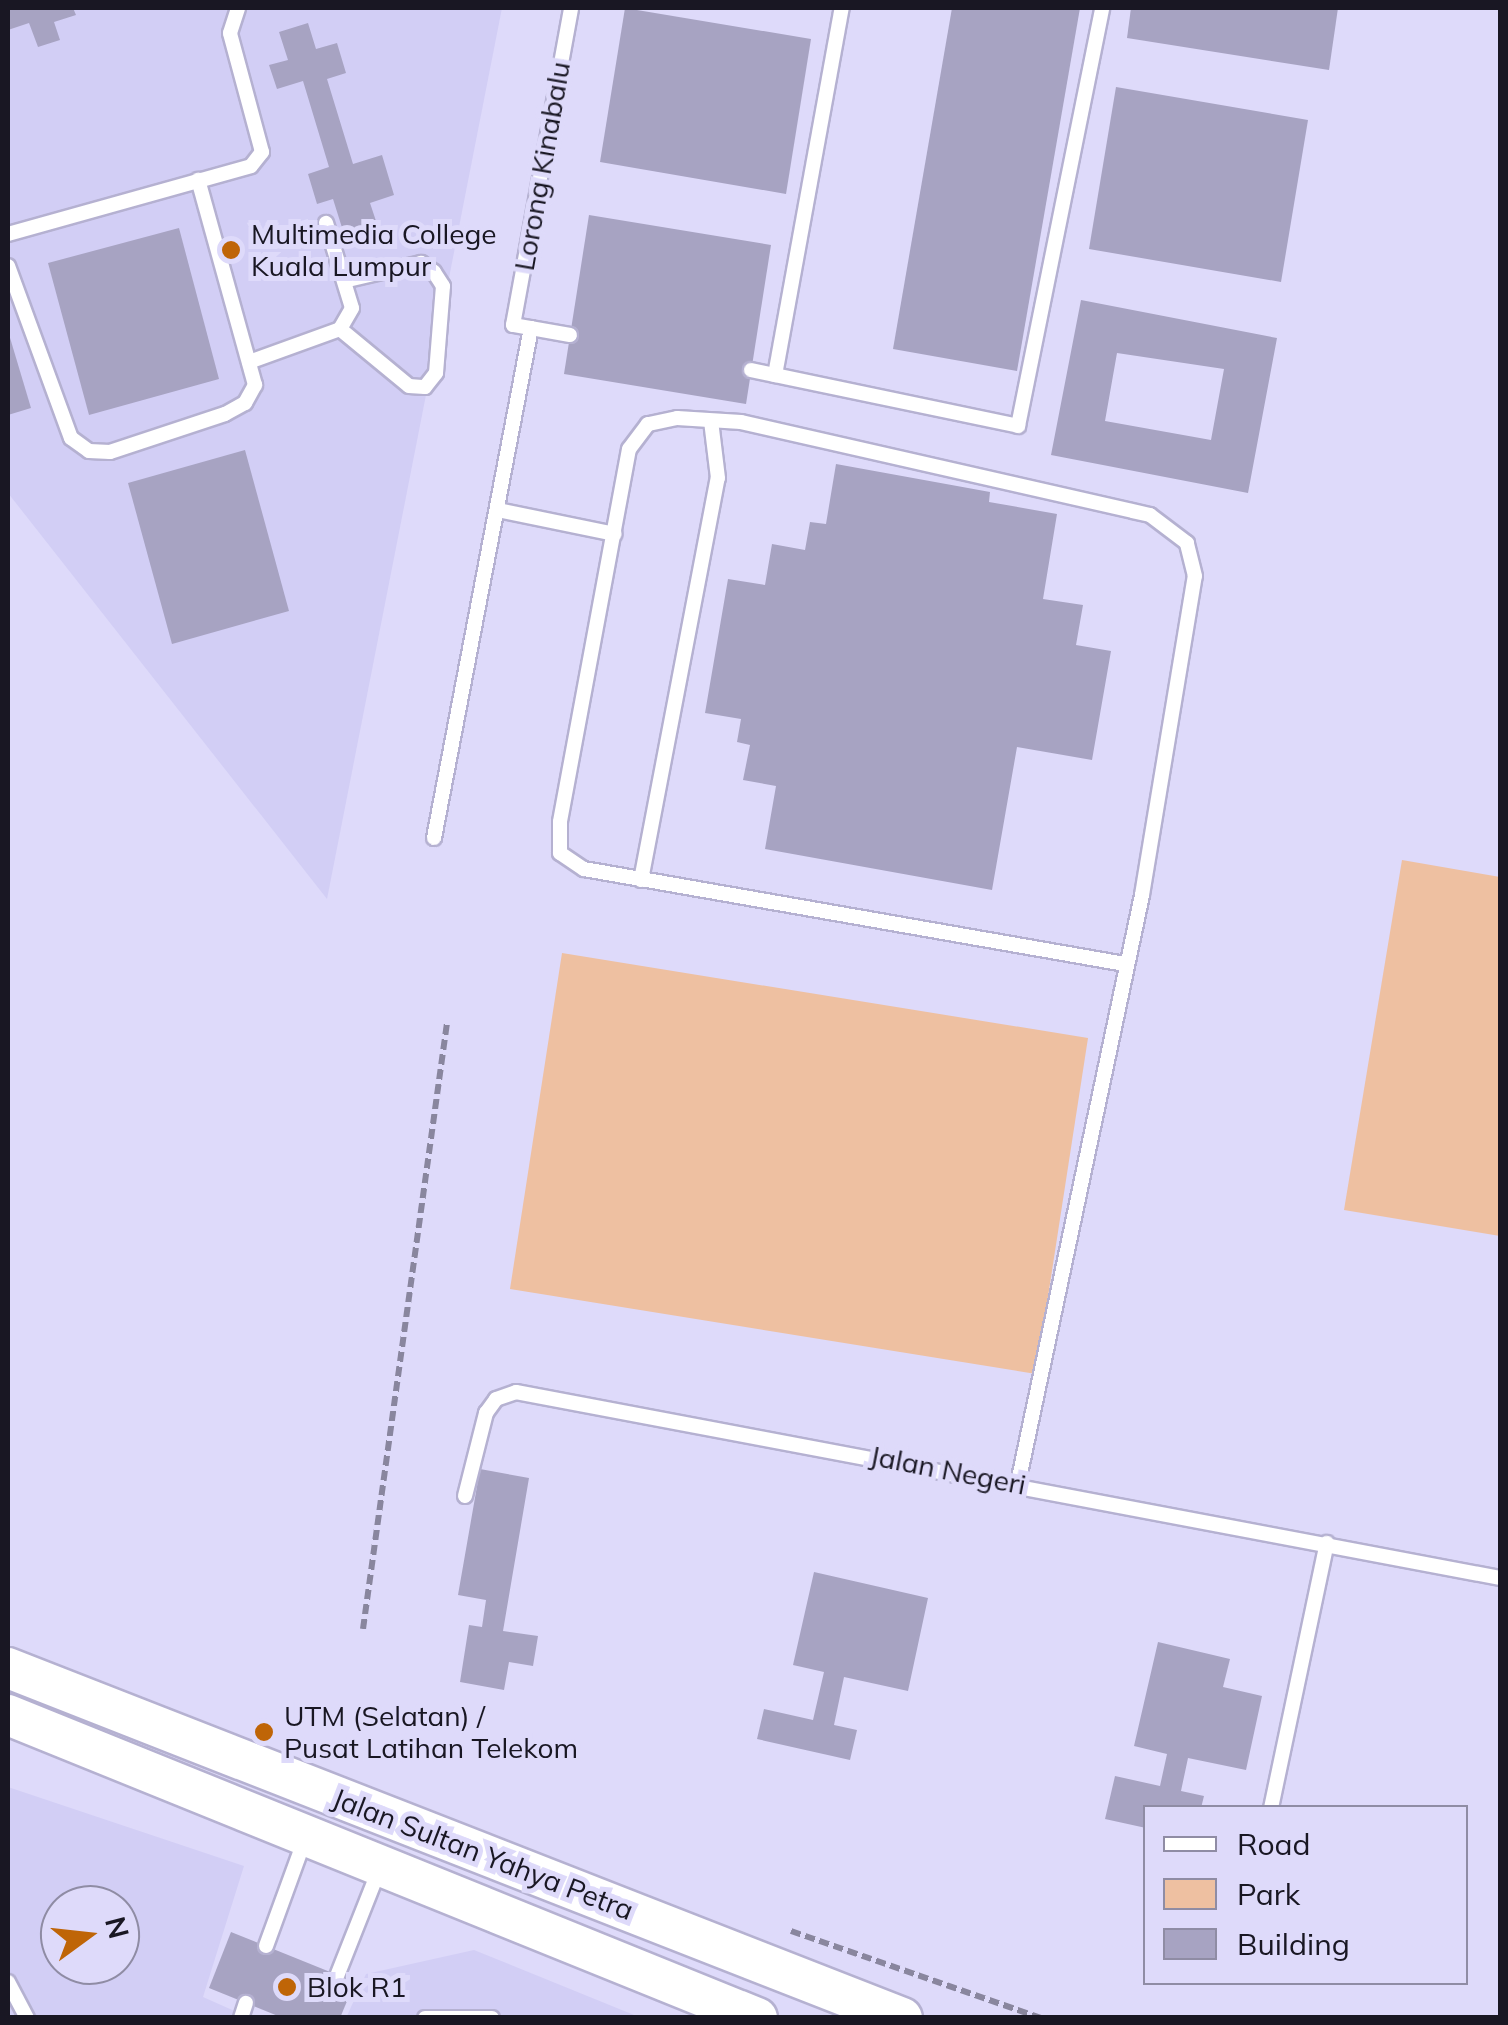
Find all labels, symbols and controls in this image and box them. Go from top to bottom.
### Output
street label: Lorong Kinabalu [507,59,577,273]
place label: Multimedia College Kuala Lumpur [251,217,497,283]
marker: Multimedia College Kuala Lumpur [220,239,242,261]
street label: Jalan Negeri [867,1438,1029,1502]
place label: UTM (Selatan) / Pusat Latihan Telekom [284,1699,578,1765]
marker: UTM (Selatan) / Pusat Latihan Telekom [253,1721,275,1743]
street label: Jalan Sultan Yahya Petra [328,1781,638,1927]
legend [1143,1805,1468,1985]
text: Road [1237,1825,1311,1863]
text: Park [1237,1875,1300,1913]
north arrow [40,1885,140,1985]
text: N [98,1913,137,1942]
text: Building [1237,1925,1350,1963]
place label: Blok R1 [307,1970,407,2004]
marker: Blok R1 [276,1976,298,1998]

